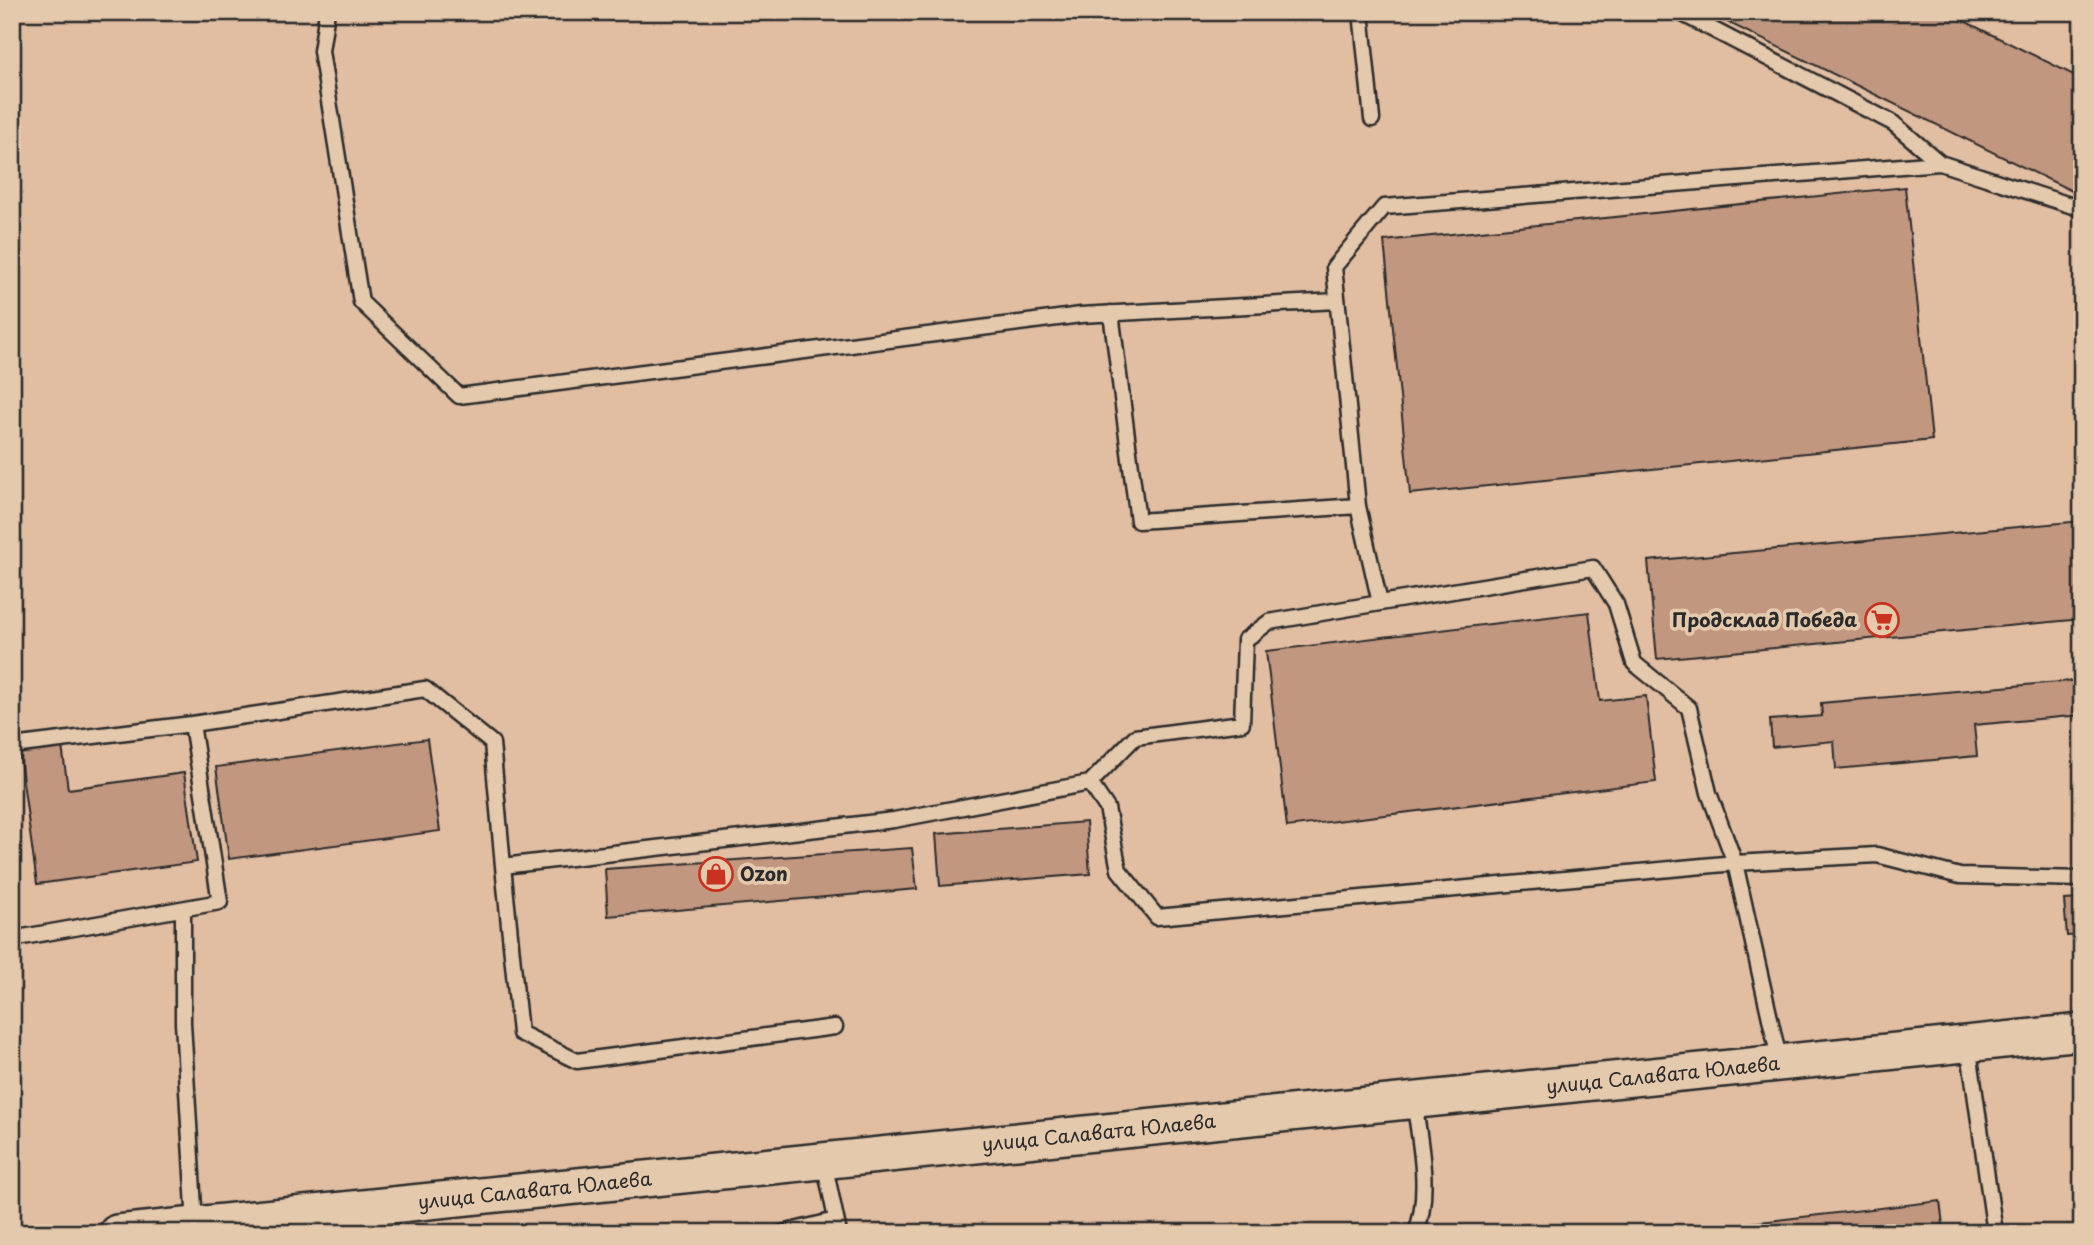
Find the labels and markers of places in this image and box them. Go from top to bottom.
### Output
supermarket icon: Продсклад Победа [1863,601,1901,639]
place label: Продсклад Победа [1672,605,1857,633]
shop icon: Ozon [697,855,735,893]
place label: Ozon [740,859,788,887]

